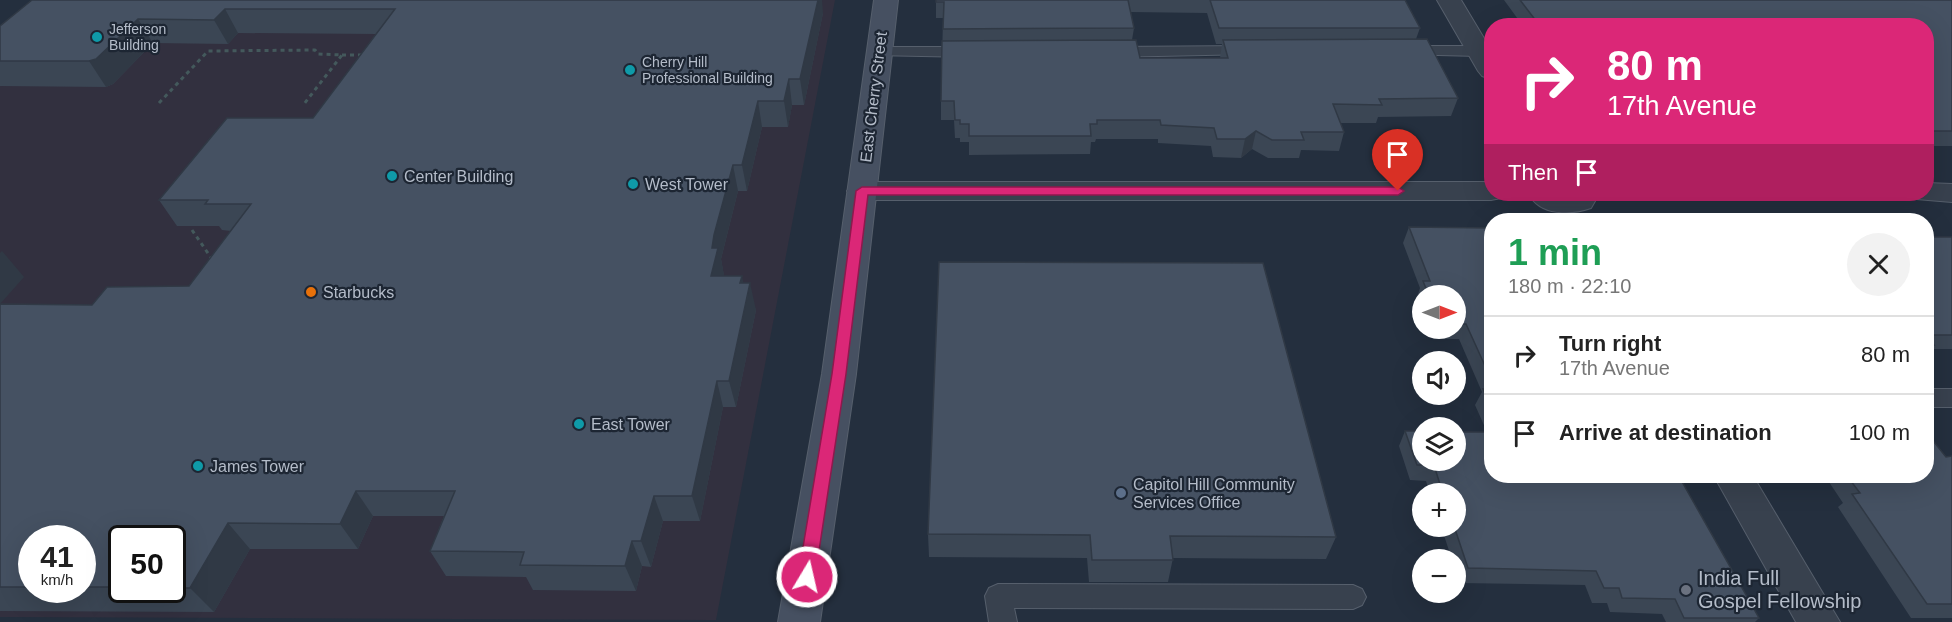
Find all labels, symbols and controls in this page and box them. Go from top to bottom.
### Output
place label: Jefferson Building [109,21,166,53]
marker: Jefferson Building [90,30,104,44]
street label: East Cherry Street [857,30,890,163]
icon: right [1508,42,1586,120]
text: 80 m [1607,42,1703,89]
place label: Cherry Hill Professional Building [642,54,773,86]
marker: Cherry Hill Professional Building [623,63,637,77]
text: 17th Avenue [1607,91,1757,121]
pin [1372,129,1423,191]
icon: arrive [1381,138,1414,171]
icon: arrive [1570,156,1603,189]
text: Then [1508,160,1558,185]
place label: Center Building [404,168,513,185]
marker: Center Building [385,169,399,183]
place label: West Tower [645,176,729,193]
marker: West Tower [626,177,640,191]
text: 1 min [1508,232,1602,273]
button: close [1847,233,1910,296]
text: 180 m · 22:10 [1508,275,1631,297]
place label: Starbucks [323,284,394,301]
marker: Starbucks [304,285,318,299]
north arrow [1412,285,1466,339]
map controls [1412,285,1466,603]
text: Turn right [1559,331,1661,356]
icon: right [1508,339,1541,372]
text: 80 m [1861,342,1910,367]
button: sound [1412,351,1466,405]
text: 17th Avenue [1559,357,1670,379]
place label: East Tower [591,416,671,433]
marker: East Tower [572,417,586,431]
button: layers [1412,417,1466,471]
icon: arrive [1508,417,1541,450]
text: Arrive at destination [1559,420,1772,445]
text: 100 m [1849,420,1910,445]
place label: James Tower [210,458,305,475]
marker: James Tower [191,459,205,473]
place label: Capitol Hill Community Services Office [1133,476,1295,511]
button: + [1412,483,1466,537]
marker: Capitol Hill Community Services Office [1114,486,1128,500]
speed limit sign: 50 [108,525,186,603]
text: 41 [40,540,74,573]
position arrow [775,545,839,609]
button: − [1412,549,1466,603]
place label: India Full Gospel Fellowship [1698,567,1861,612]
text: km/h [41,571,73,588]
marker: India Full Gospel Fellowship [1679,583,1693,597]

